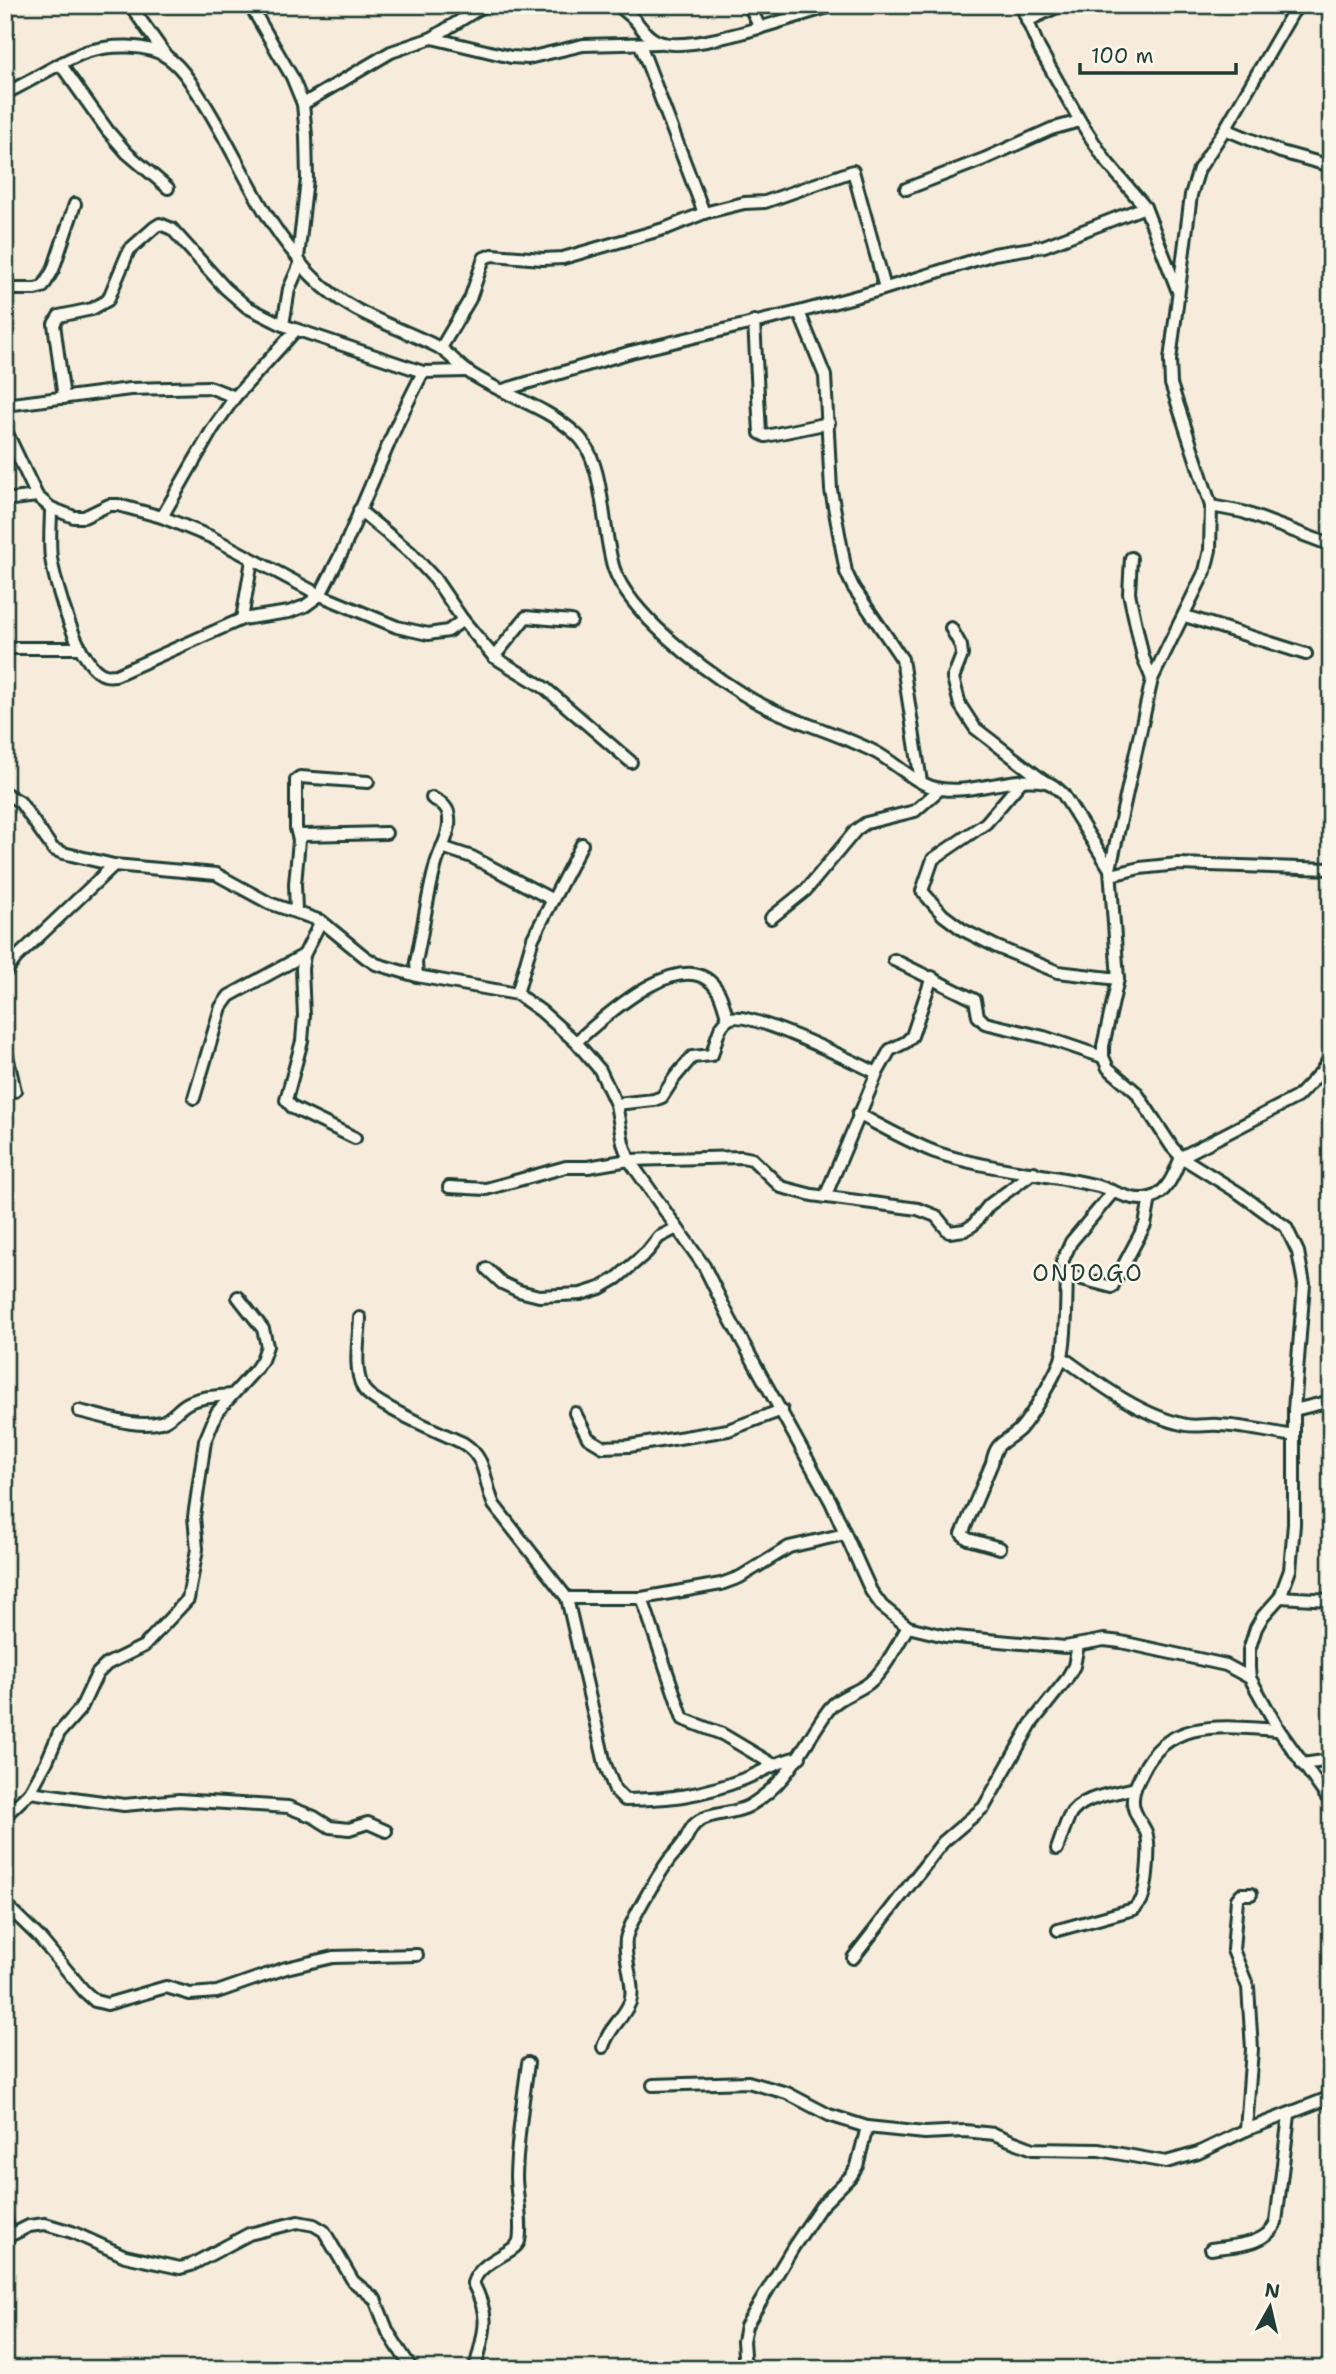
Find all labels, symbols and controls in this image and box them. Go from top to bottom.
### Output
scale bar [1080,32,1236,76]
text: 100 m [1091,42,1154,70]
district label: ONDOGO [1032,1258,1144,1288]
north arrow [1234,2272,1304,2342]
text: N [1263,2277,1281,2304]

